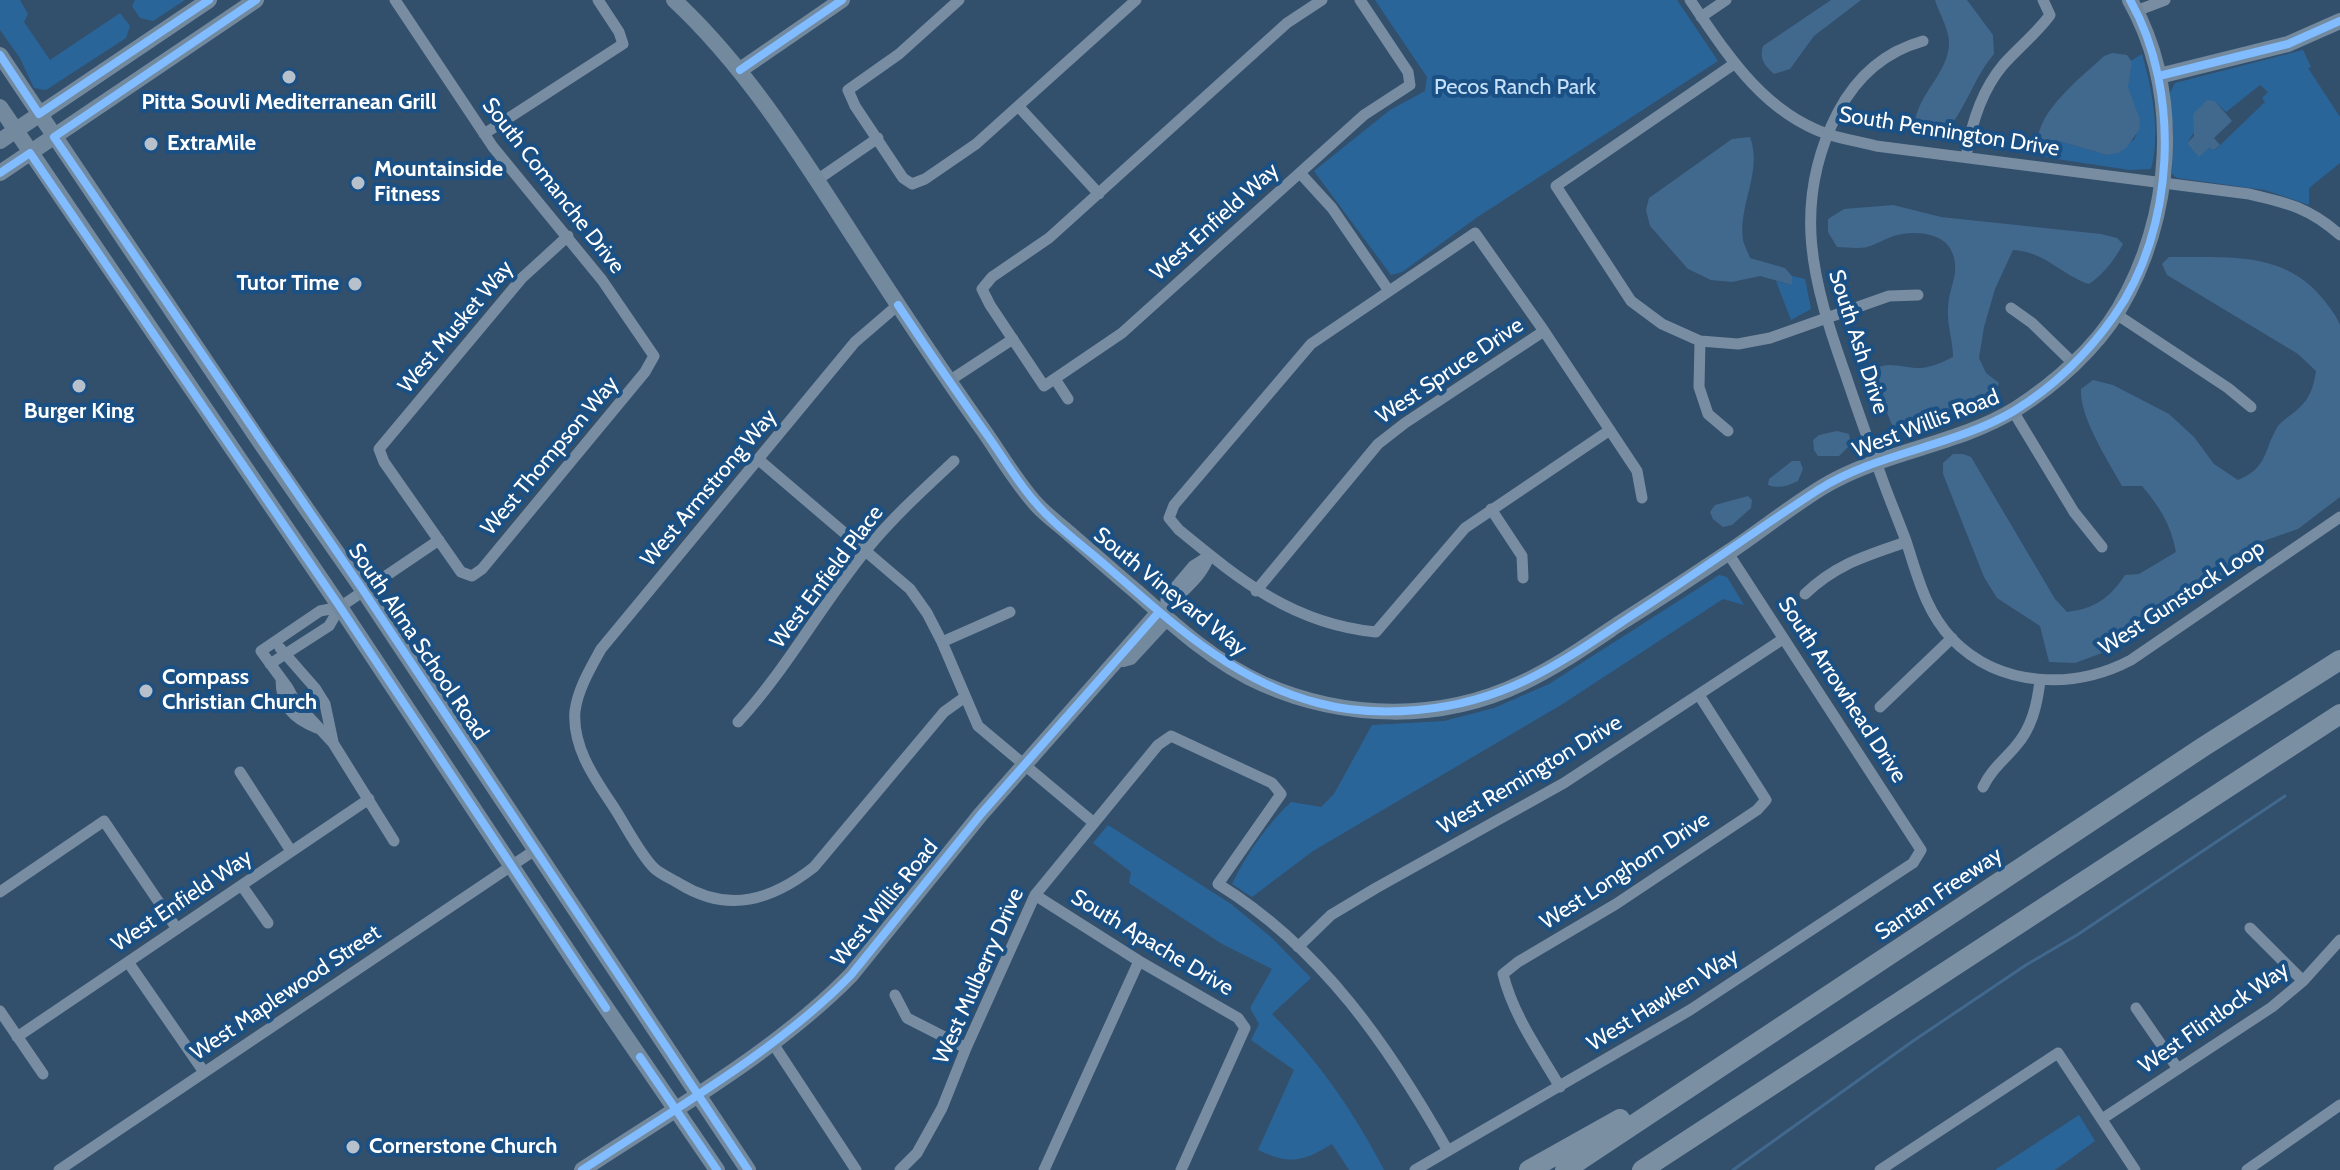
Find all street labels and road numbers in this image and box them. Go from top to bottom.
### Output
street label: South Comanche Drive [476,93,630,279]
street label: South Pennington Drive [1837,102,2061,162]
street label: West Enfield Way [1145,157,1285,287]
street label: West Musket Way [393,255,519,399]
street label: South Ash Drive [1822,267,1894,417]
street label: West Spruce Drive [1372,312,1528,430]
street label: West Thompson Way [476,371,624,541]
street label: West Willis Road [1849,384,2003,464]
street label: West Armstrong Way [636,404,782,572]
street label: West Enfield Place [765,501,889,653]
street label: South Vineyard Way [1088,522,1252,662]
street label: West Gunstock Loop [2094,535,2270,661]
street label: South Alma School Road [342,539,494,745]
street label: South Arrowhead Drive [1772,592,1912,788]
street label: West Remington Drive [1433,710,1627,840]
street label: West Longhorn Drive [1535,806,1715,936]
street label: West Willis Road [826,835,944,971]
street label: Santan Freeway [1870,842,2008,946]
street label: West Enfield Way [107,844,257,958]
street label: West Mulberry Drive [928,884,1030,1068]
street label: South Apache Drive [1066,884,1238,1002]
street label: West Maplewood Street [186,920,386,1066]
street label: West Hawken Way [1583,943,1743,1057]
street label: West Flintlock Way [2134,957,2294,1079]

